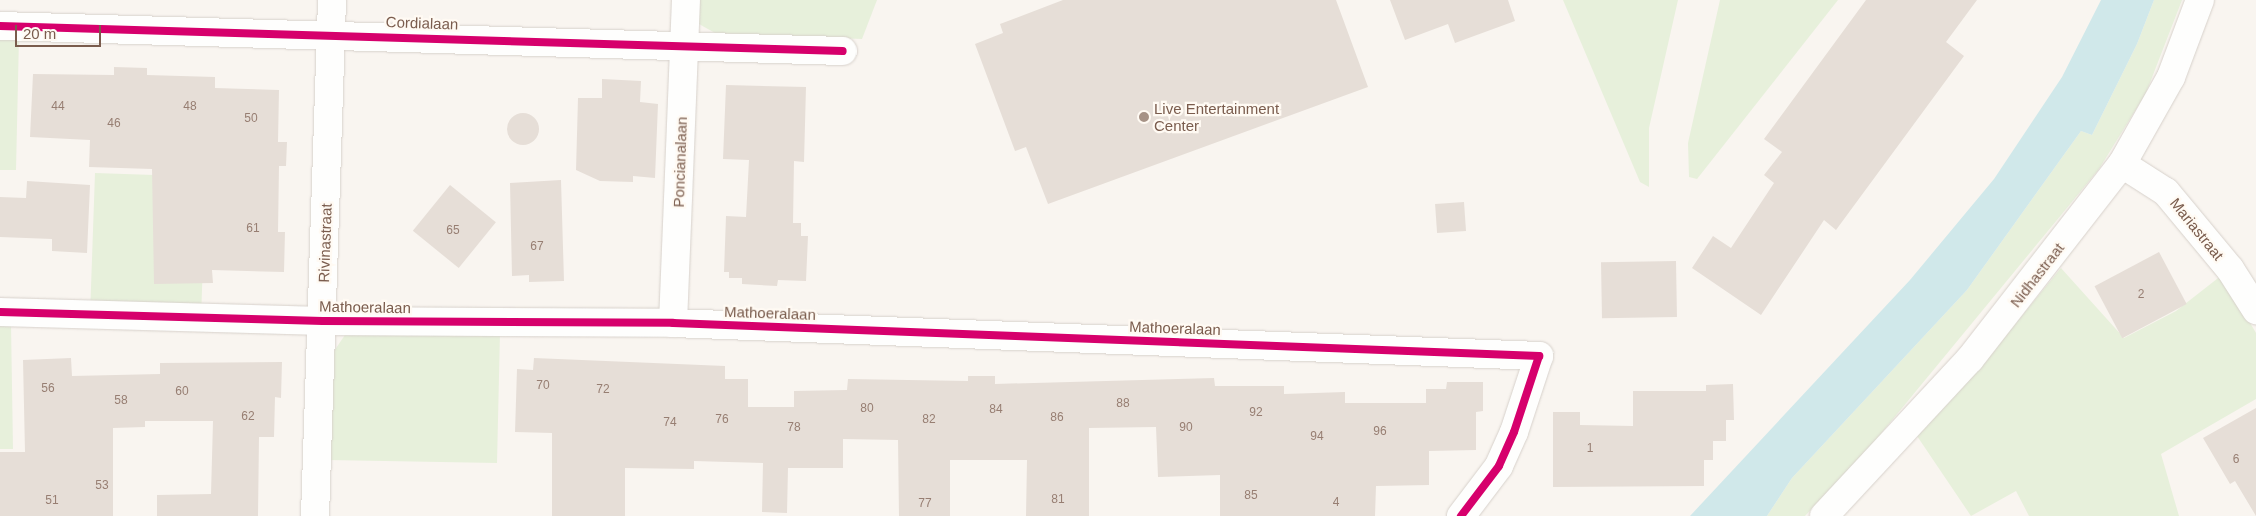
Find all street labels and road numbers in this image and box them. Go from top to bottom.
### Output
street label: Cordialaan [385,13,459,33]
street label: Poncianalaan [669,116,691,208]
street label: Mariastraat [2166,194,2228,264]
street label: Rivinastraat [315,203,335,283]
street label: Nidhastraat [2006,239,2068,311]
street label: Mathoeralaan [319,297,411,317]
street label: Mathoeralaan [724,302,816,324]
street label: Mathoeralaan [1129,317,1221,339]

